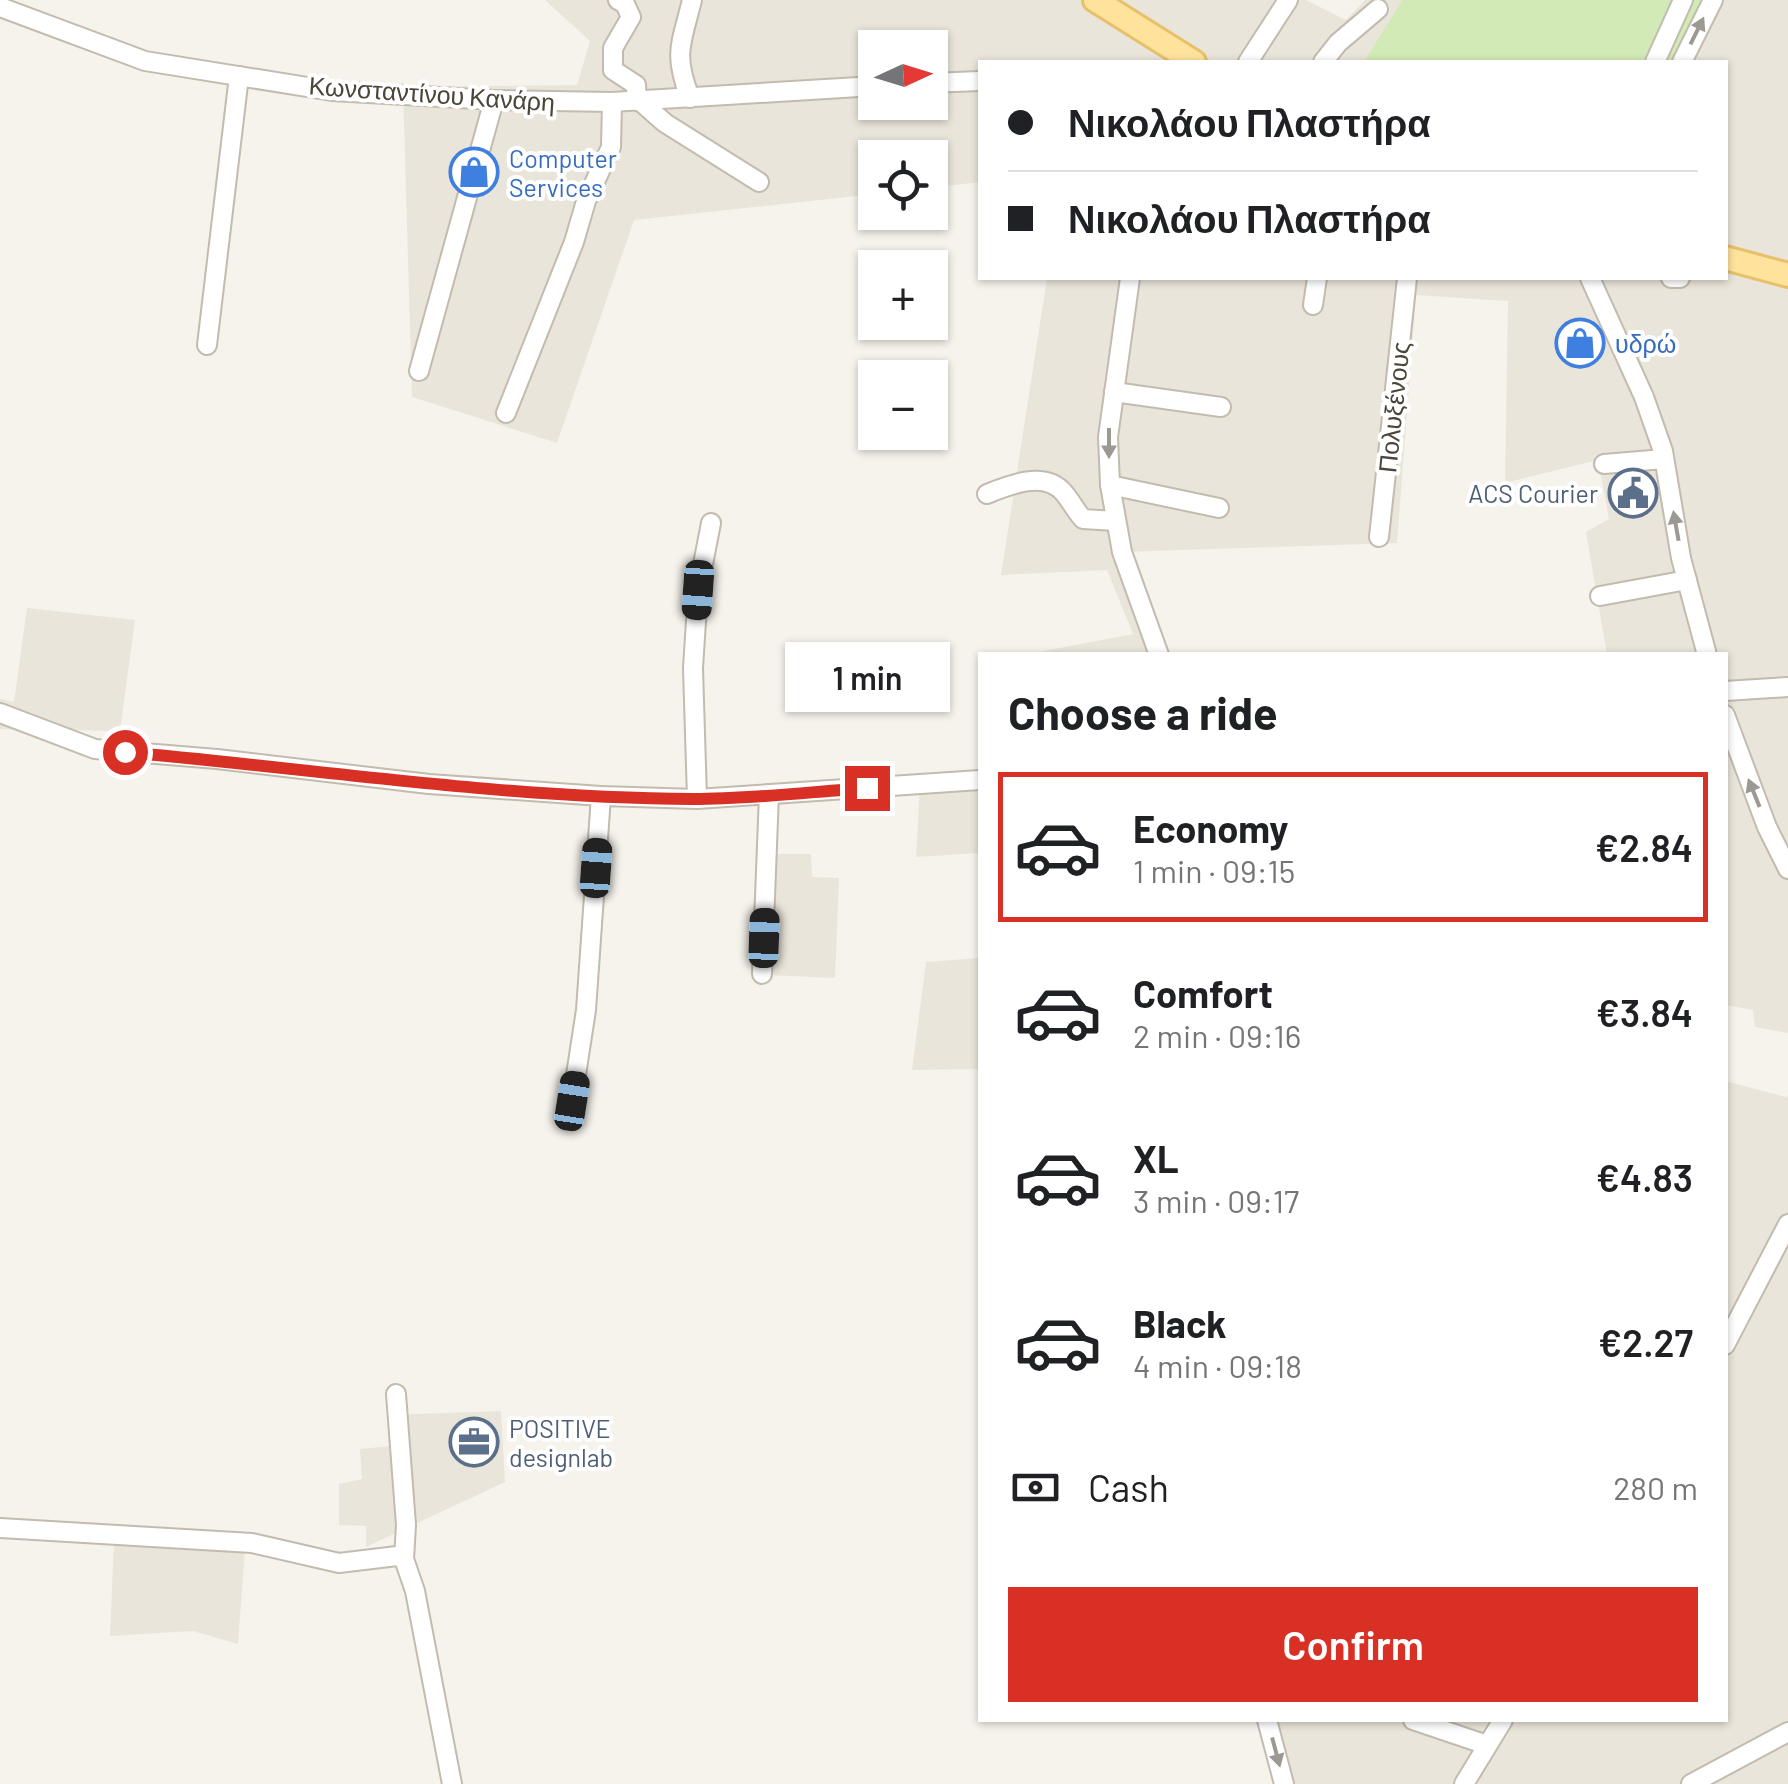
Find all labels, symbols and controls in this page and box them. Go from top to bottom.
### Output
one-way arrow [1688,17,1705,46]
north arrow [858,30,948,120]
map controls [858,30,948,450]
street label: Κωνσταντίνου Κανάρη [308,69,556,117]
text: Νικολάου Πλαστήρα [1068,99,1431,145]
button: locate [858,140,948,230]
place label: Computer Services [509,143,617,202]
shop icon: Computer Services [448,146,500,198]
text: Νικολάου Πλαστήρα [1068,195,1431,241]
button: + [858,250,948,340]
shop icon: υδρώ [1554,317,1606,369]
place label: υδρώ [1615,328,1676,358]
street label: Πολυξένους [1371,340,1415,474]
button: − [858,360,948,450]
one-way arrow [1101,428,1117,460]
public building icon: ACS Courier [1607,467,1659,519]
place label: ACS Courier [1468,478,1598,508]
one-way arrow [1668,510,1683,542]
car [681,559,715,621]
callout: 1 min [784,643,950,713]
text: 1 min [833,658,902,696]
text: Choose a ride [1008,685,1278,739]
route start [103,730,148,775]
route end [845,766,890,811]
one-way arrow [1746,778,1761,808]
icon: car [1013,802,1103,892]
text: Economy [1133,805,1288,851]
text: €2.84 [1595,824,1693,870]
car [579,837,613,899]
text: 1 min · 09:15 [1133,851,1295,889]
car [748,907,780,969]
icon: car [1013,967,1103,1057]
text: Comfort [1133,970,1273,1016]
text: €3.84 [1596,989,1693,1035]
text: 2 min · 09:16 [1133,1016,1301,1054]
car [552,1069,592,1133]
icon: car [1013,1132,1103,1222]
text: XL [1133,1135,1179,1181]
text: €4.83 [1596,1154,1693,1200]
text: 3 min · 09:17 [1133,1181,1299,1219]
icon: car [1013,1297,1103,1387]
text: Black [1133,1300,1227,1346]
text: €2.27 [1598,1319,1693,1365]
text: 4 min · 09:18 [1133,1346,1302,1384]
place label: POSITIVE designlab [509,1413,613,1472]
office icon: POSITIVE designlab [448,1416,500,1468]
icon: cash [1008,1460,1063,1515]
text: Cash [1088,1464,1169,1510]
text: 280 m [1613,1468,1698,1506]
button: Confirm [1008,1587,1698,1702]
one-way arrow [1268,1737,1284,1768]

